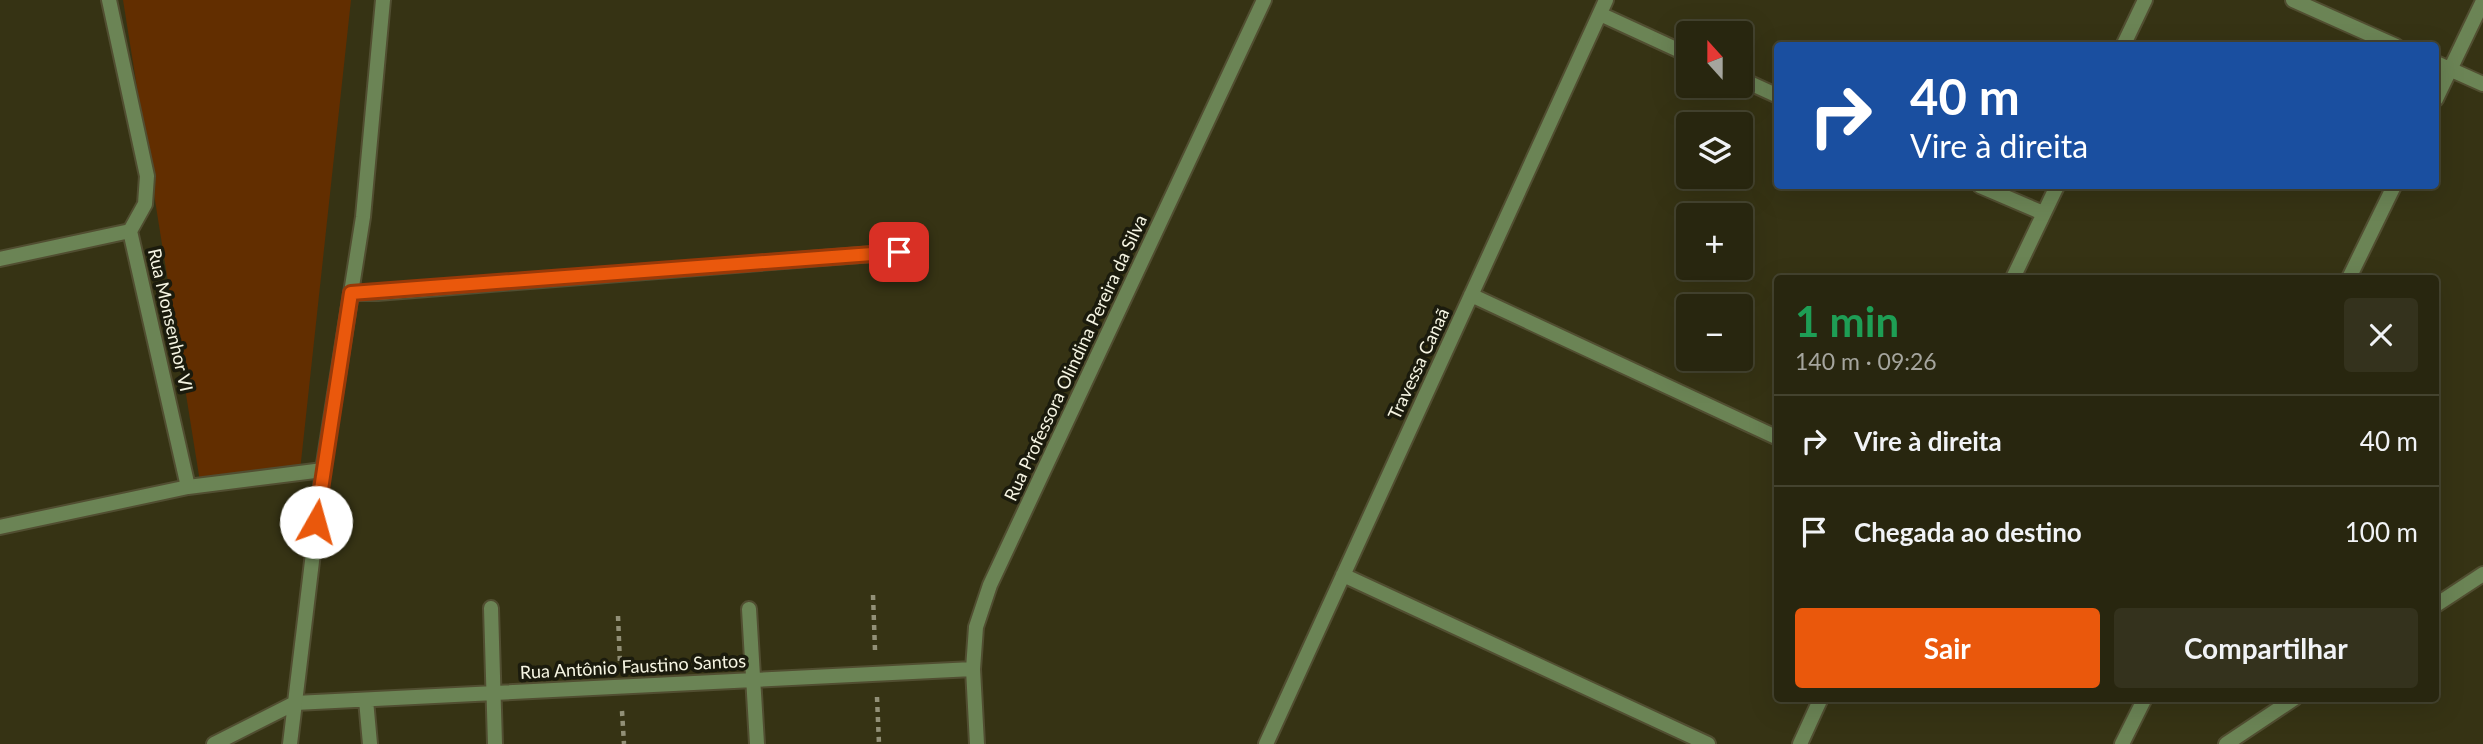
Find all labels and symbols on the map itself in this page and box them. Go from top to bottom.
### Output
north arrow [1676,21,1754,98]
street label: Rua Professora Olindina Pereira da Silva [999,211,1151,504]
pin [869,222,929,282]
street label: Rua Monsenhor VI [144,246,198,393]
street label: Travessa Canaã [1383,304,1454,423]
position arrow [279,485,353,559]
street label: Rua Antônio Faustino Santos [519,649,747,683]

